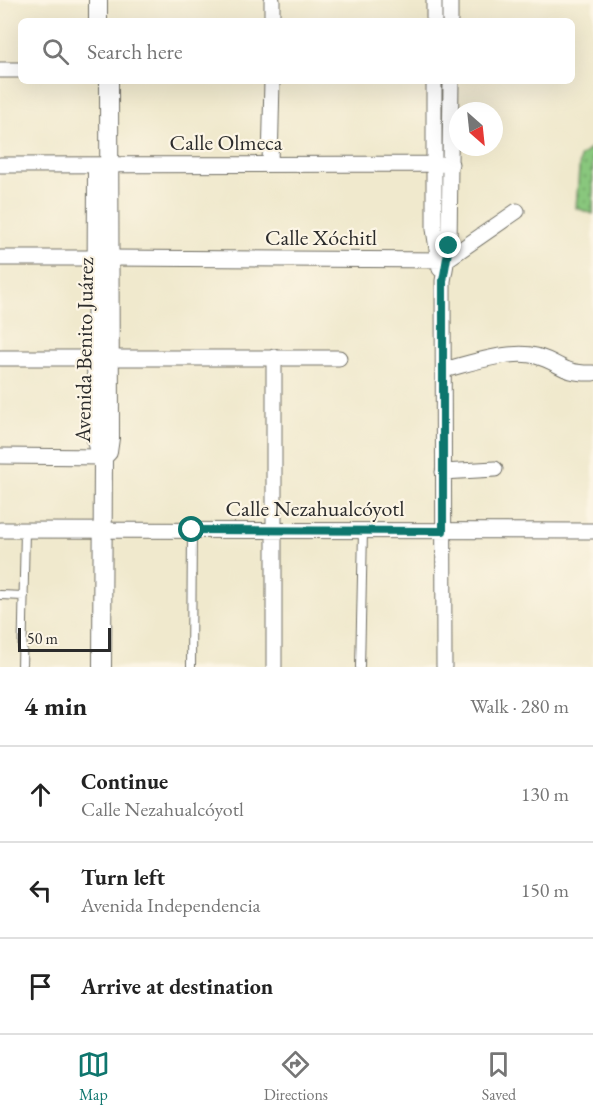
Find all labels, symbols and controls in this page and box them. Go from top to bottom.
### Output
search box [18,18,575,84]
icon: search [39,35,72,68]
text: Search here [87,37,182,66]
north arrow [449,102,503,156]
street label: Calle Olmeca [170,128,283,157]
street label: Calle Xóchitl [265,223,377,252]
route end [435,232,461,258]
street label: Avenida Benito Juárez [68,256,100,444]
street label: Calle Nezahualcóyotl [225,494,405,523]
route start [178,516,204,542]
scale bar [18,625,111,652]
text: 50 m [27,628,58,649]
text: 4 min [24,689,87,723]
text: Walk · 280 m [470,693,569,719]
text: Continue [81,767,168,796]
icon: ahead [24,778,57,811]
text: 130 m [521,781,569,807]
text: Calle Nezahualcóyotl [81,796,244,822]
text: Turn left [81,863,165,892]
icon: left [24,874,57,907]
text: 150 m [521,877,569,903]
text: Avenida Independencia [81,892,261,918]
icon: arrive [24,970,57,1003]
text: Arrive at destination [81,972,273,1001]
tab: Map [77,1048,110,1105]
tab: Directions [264,1048,328,1105]
tab: Saved [482,1048,516,1105]

